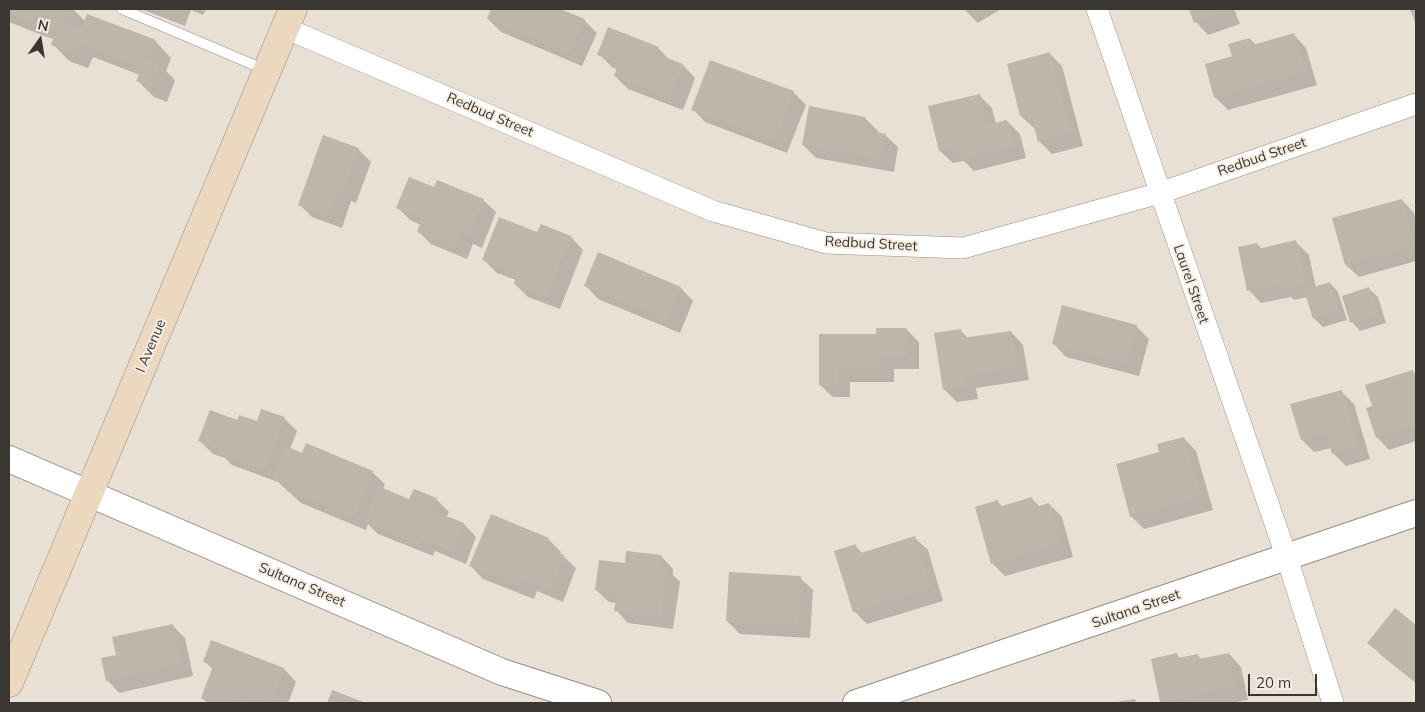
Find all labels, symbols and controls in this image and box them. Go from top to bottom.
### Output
north arrow [15,15,65,65]
text: N [36,15,51,35]
street label: Redbud Street [444,89,536,141]
street label: Redbud Street [1215,134,1309,180]
street label: Redbud Street [824,233,918,255]
street label: Laurel Street [1170,242,1212,326]
street label: I Avenue [132,317,170,375]
street label: Sultana Street [256,559,348,611]
street label: Sultana Street [1090,586,1182,632]
scale bar [1250,664,1319,696]
text: 20 m [1256,673,1291,692]

